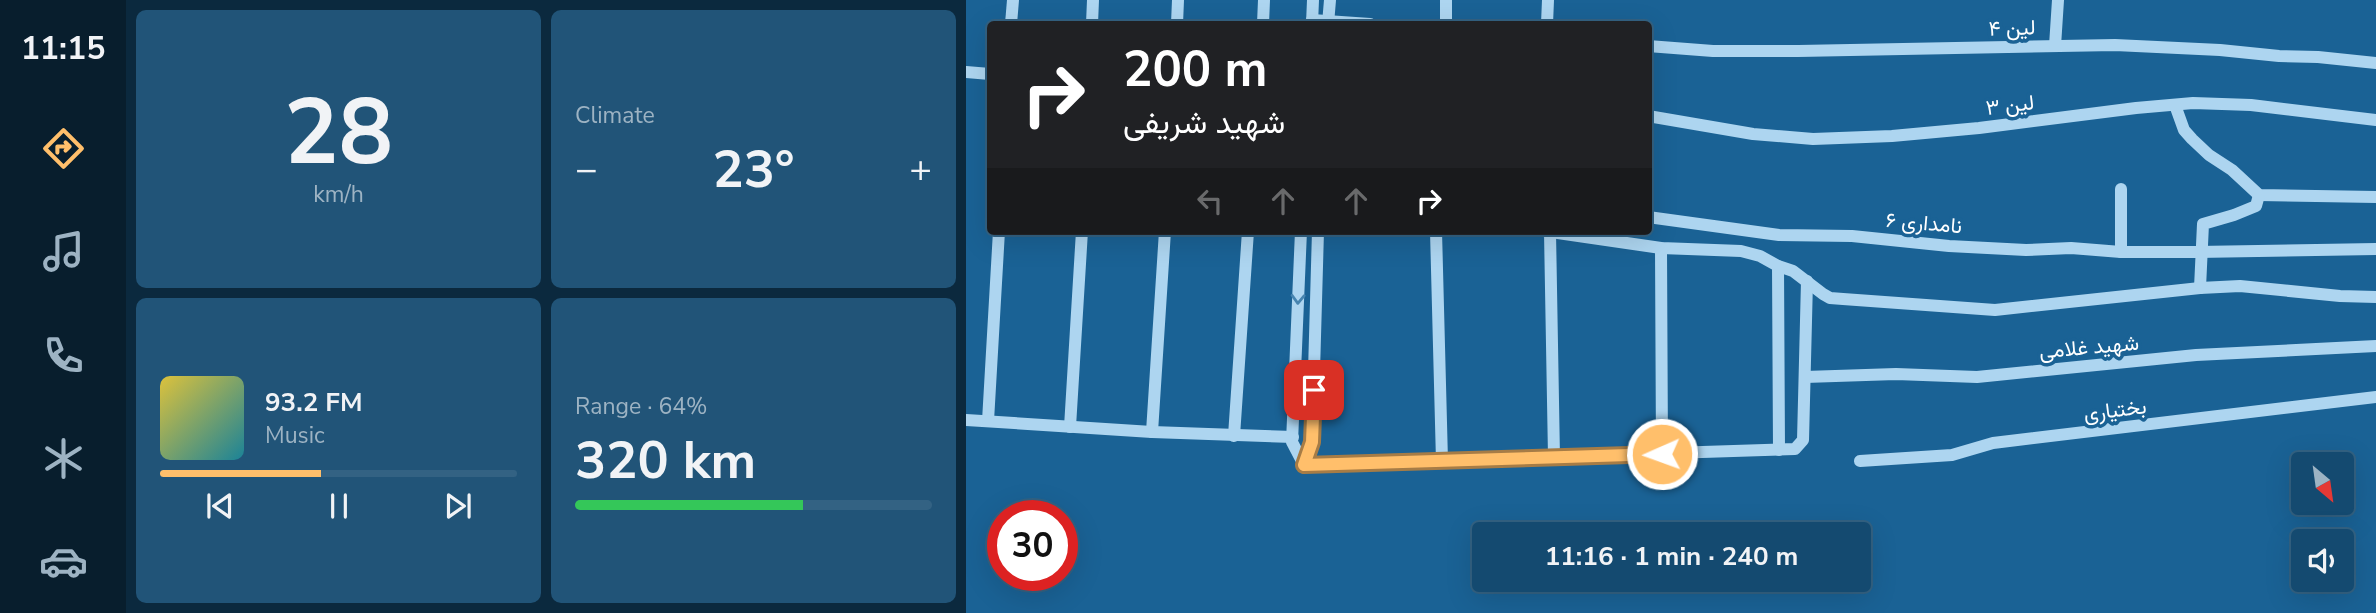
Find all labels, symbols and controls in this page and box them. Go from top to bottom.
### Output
street label: لین ۴ [1988,13,2036,43]
text: 11:15 [21,27,105,70]
text: 200 m [1123,36,1267,103]
icon: right [1008,49,1099,140]
text: 28 [284,71,393,195]
street label: لین ۳ [1984,88,2036,122]
text: Climate [575,100,655,131]
text: شهید شریفی [1123,101,1285,144]
icon: directions [39,124,88,173]
text: 23° [712,134,795,205]
text: − [575,144,598,195]
text: + [909,144,932,195]
text: km/h [313,179,364,210]
icon: left [1191,182,1229,220]
icon: ahead [1264,182,1302,220]
icon: ahead [1337,182,1375,220]
icon: right [1410,182,1448,220]
street label: نامداری ۶ [1885,206,1963,240]
icon: music [39,227,88,276]
one-way arrow [1291,294,1306,305]
street label: شهید غلامی [2038,329,2140,365]
icon: phone [39,331,88,380]
pin [1284,360,1344,420]
icon: arrive [1295,371,1333,409]
text: 93.2 FM [265,385,362,420]
text: Range · 64% [575,391,707,422]
street label: بختیاری [2082,392,2148,428]
position arrow [1625,417,1699,491]
text: Music [265,420,325,451]
text: 320 km [575,425,756,496]
icon: climate [39,434,88,483]
north arrow [2291,452,2354,514]
map controls [2291,452,2354,592]
icon: previous [201,487,239,525]
icon: pause [320,487,358,525]
icon: next [439,487,477,525]
speed limit sign: 30 [987,500,1078,591]
button: sound [2291,529,2354,592]
icon: car [39,537,88,586]
text: 11:16 · 1 min · 240 m [1545,539,1798,574]

